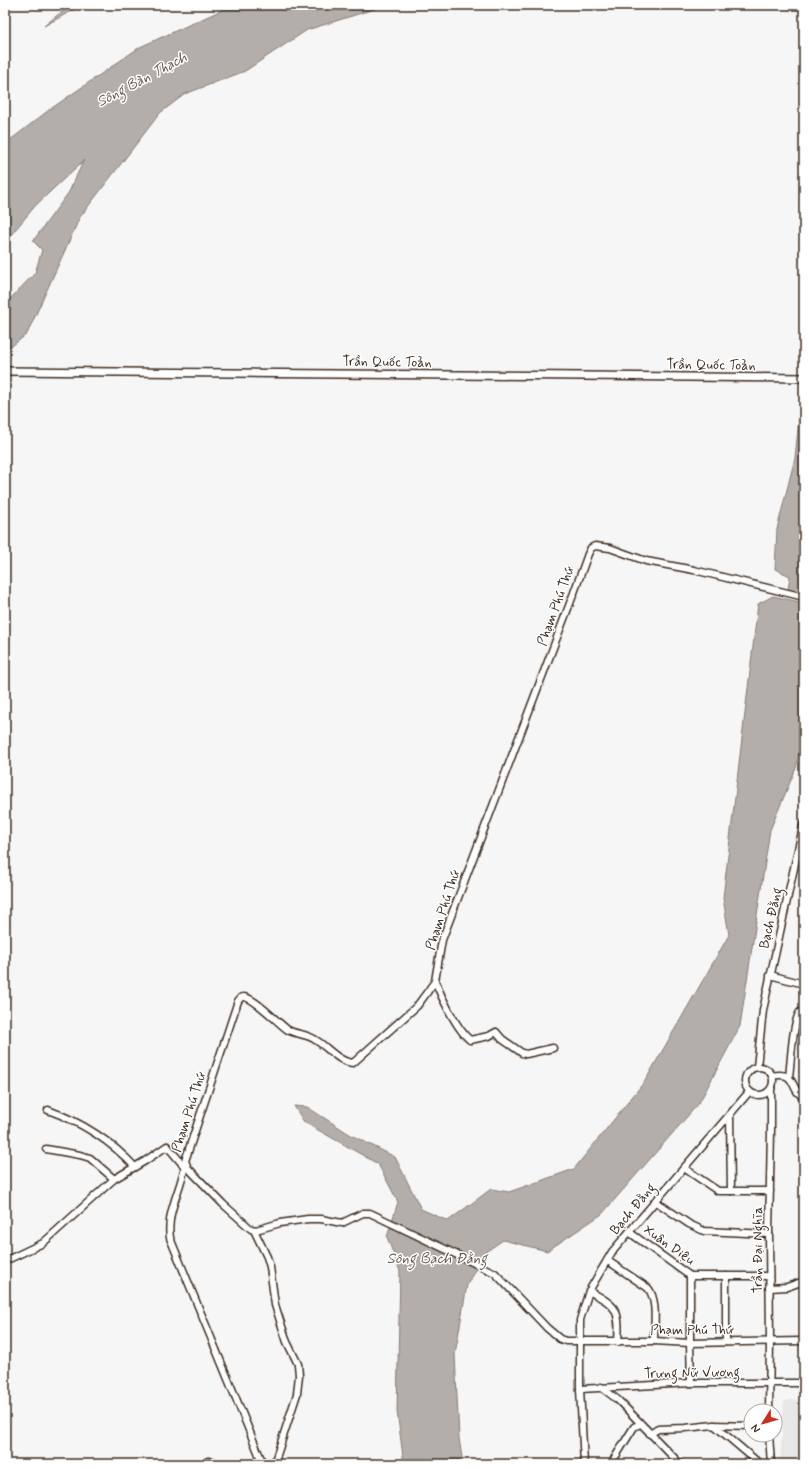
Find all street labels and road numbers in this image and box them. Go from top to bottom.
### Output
street label: Trần Quốc Toản [342,352,432,372]
street label: Trần Quốc Toản [666,355,756,375]
street label: Phạm Phú Thứ [533,564,579,648]
street label: Phạm Phú Thứ [422,867,464,953]
street label: Bạch Đằng [755,886,789,951]
street label: Phạm Phú Thứ [168,1069,210,1155]
street label: Bạch Đằng [606,1179,661,1240]
street label: Trần Đại Nghĩa [749,1207,769,1293]
street label: Xuân Diệu [640,1221,698,1269]
street label: Phạm Phú Thứ [650,1321,734,1339]
street label: Trưng Nữ Vương [644,1363,740,1385]

